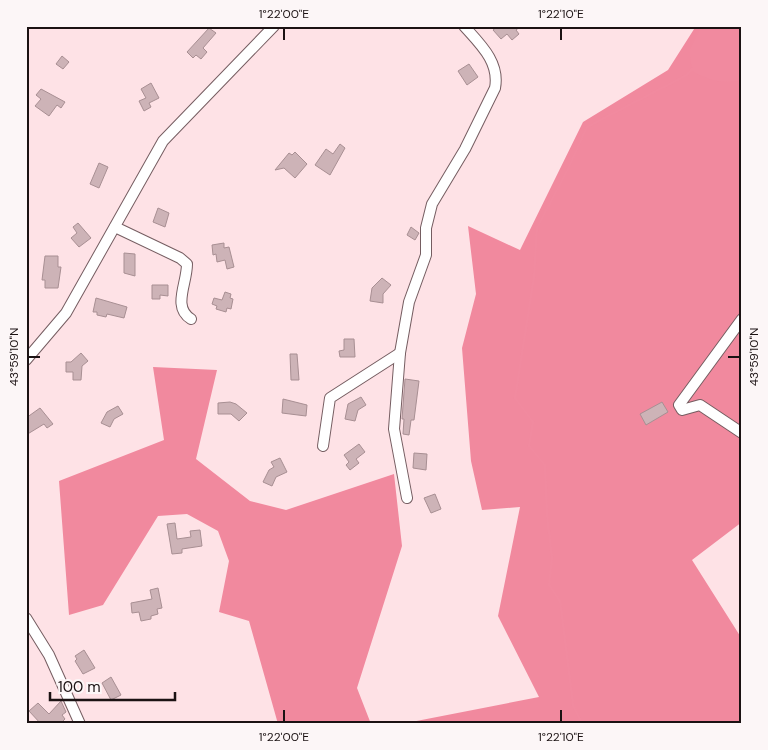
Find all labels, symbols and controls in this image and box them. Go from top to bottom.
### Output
text: 1°22'00"E [259,6,309,22]
text: 1°22'10"E [538,6,584,22]
text: 43°59'10"N [6,328,22,386]
text: 43°59'10"N [746,328,762,386]
scale bar [50,670,175,702]
text: 100 m [58,677,101,697]
text: 1°22'00"E [259,729,309,745]
text: 1°22'10"E [538,729,584,745]

